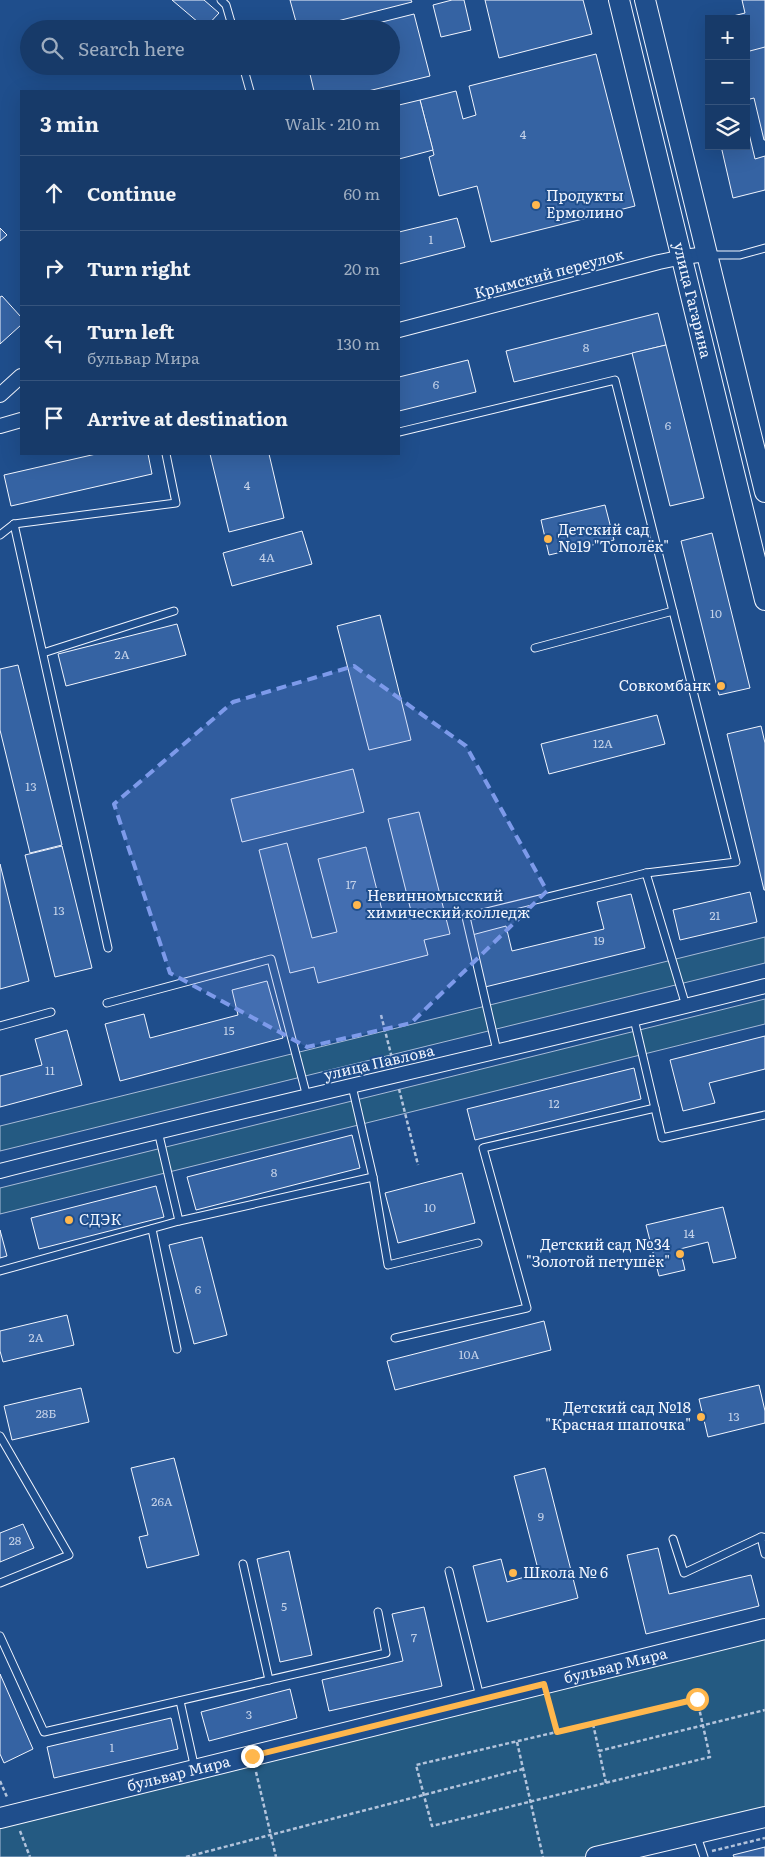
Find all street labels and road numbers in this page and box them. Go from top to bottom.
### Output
street label: улица Гагарина [668,239,719,361]
street label: Крымский переулок [471,242,626,304]
street label: улица Павлова [321,1037,437,1085]
street label: бульвар Мира [561,1640,670,1688]
street label: бульвар Мира [124,1748,233,1796]

